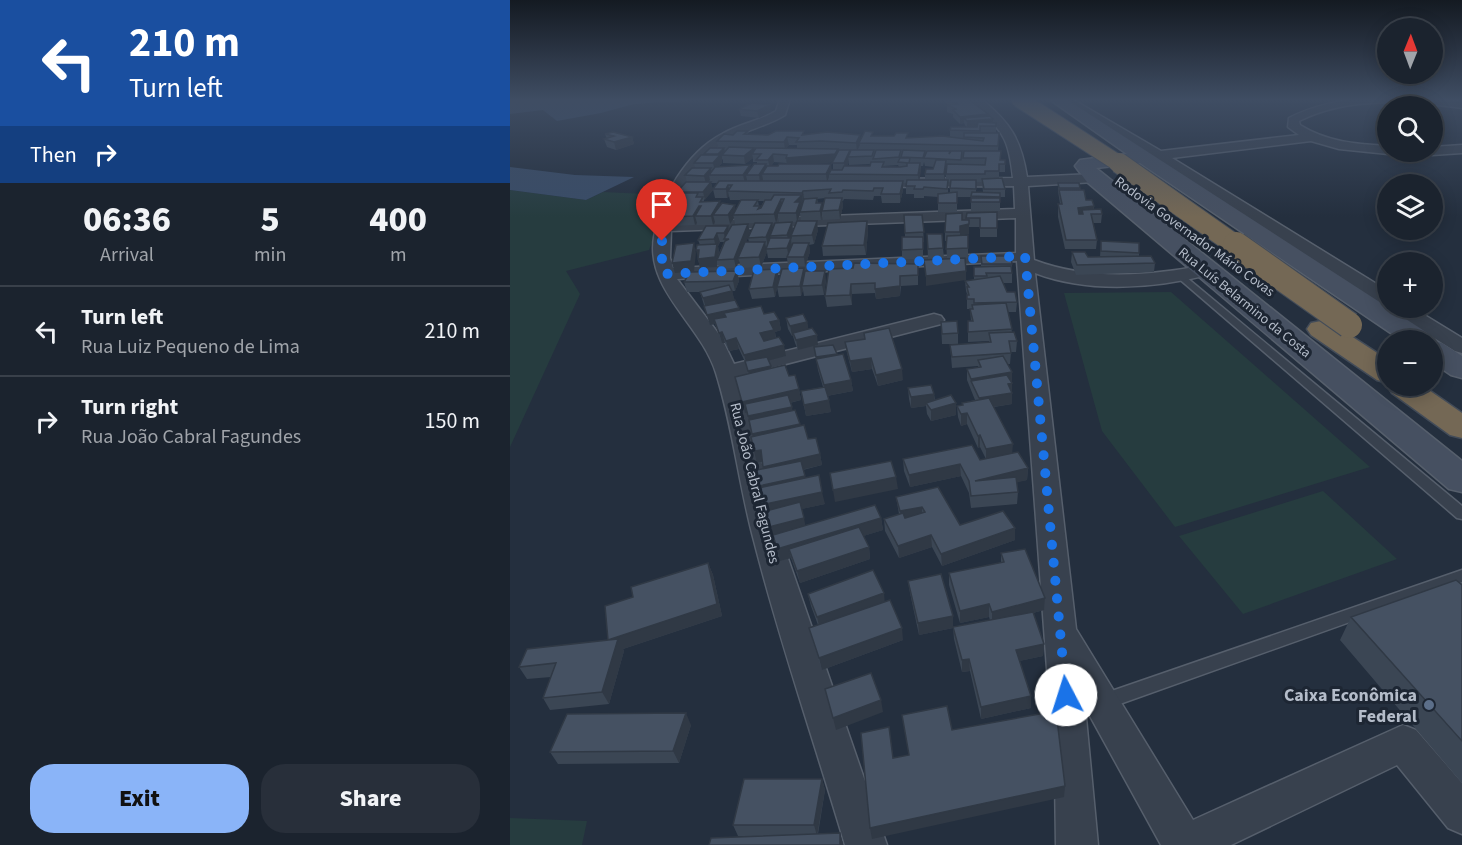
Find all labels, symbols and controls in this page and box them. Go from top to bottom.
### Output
text: 210 m [129,13,240,73]
north arrow [1377,18,1443,84]
map controls [1377,18,1443,396]
icon: left [30,24,108,102]
text: Turn left [129,69,223,108]
button: search [1377,96,1443,162]
icon: right [89,138,122,171]
text: Then [30,139,77,171]
street label: Rodovia Governador Mário Covas [1110,172,1279,302]
button: layers [1377,174,1443,240]
pin [636,179,687,241]
icon: arrive [645,188,678,221]
text: 06:36 [83,194,171,245]
text: 5 [261,194,280,245]
text: 400 [369,194,427,245]
text: Arrival [100,241,154,269]
text: min [254,241,286,269]
text: m [390,241,406,269]
street label: Rua Luís Belarmino da Costa [1174,243,1315,363]
button: + [1377,252,1443,318]
text: Turn left [81,301,163,333]
icon: left [30,315,63,348]
text: 210 m [425,315,480,347]
button: − [1377,330,1443,396]
text: Rua Luiz Pequeno de Lima [81,333,300,361]
text: Turn right [81,391,178,423]
street label: Rua João Cabral Fagundes [724,400,785,566]
icon: right [30,405,63,438]
text: 150 m [425,405,480,437]
text: Rua João Cabral Fagundes [81,423,301,451]
position arrow [1034,663,1098,727]
place label: Caixa Econômica Federal [1284,683,1417,729]
marker: Caixa Econômica Federal [1422,698,1436,712]
button: Exit [30,764,249,833]
button: Share [261,764,480,833]

